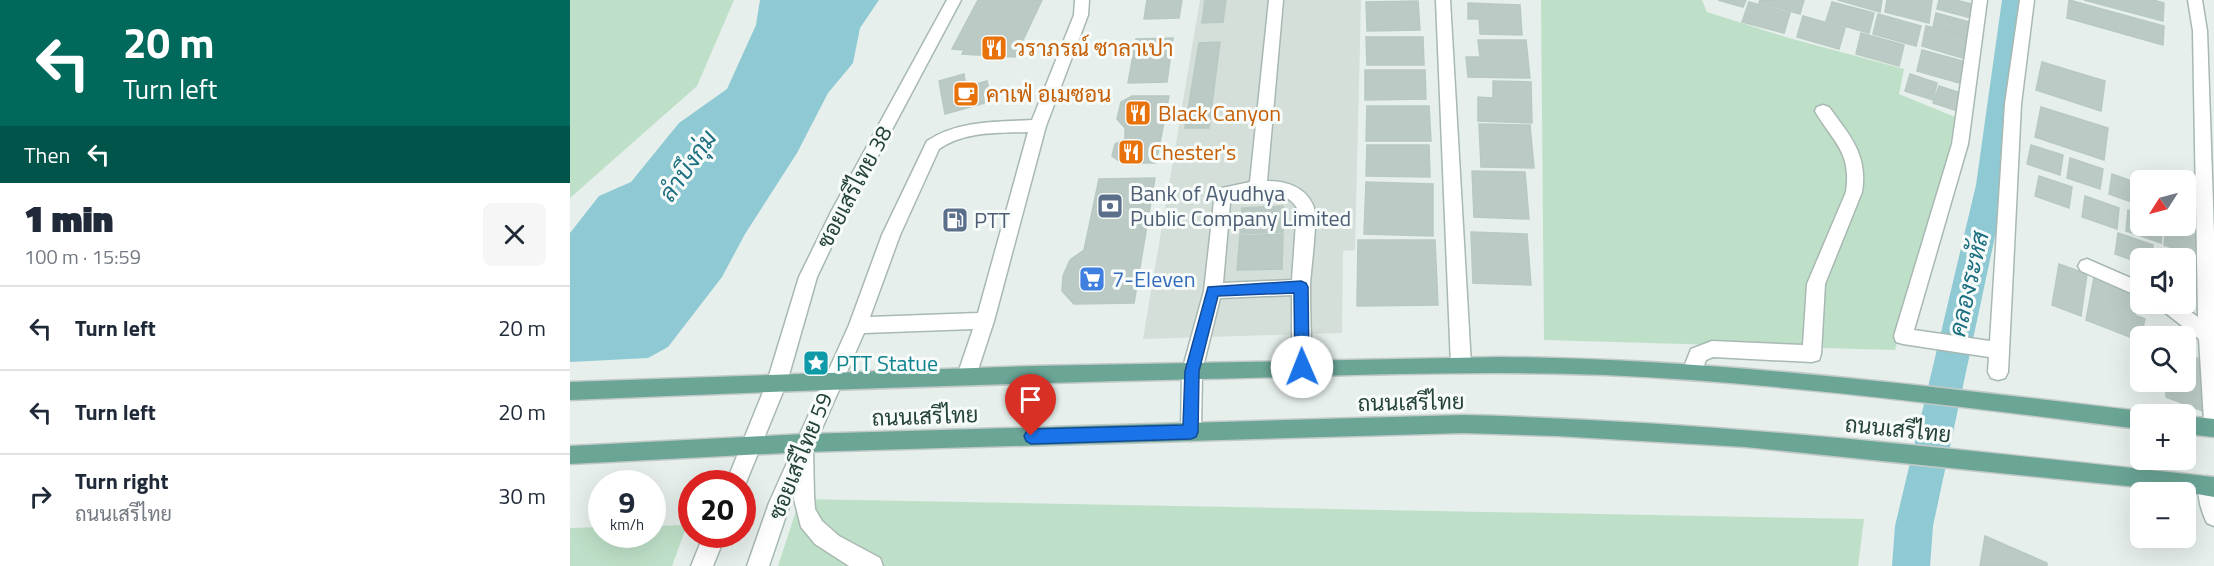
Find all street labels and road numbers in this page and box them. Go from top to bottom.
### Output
street label: ซอยเสรีไทย 38 [807,120,901,254]
street label: ถนนเสรีไทย [1357,384,1465,420]
street label: ซอยเสรีไทย 59 [759,387,841,525]
street label: ถนนเสรีไทย [871,397,979,435]
street label: ถนนเสรีไทย [1843,407,1953,451]

